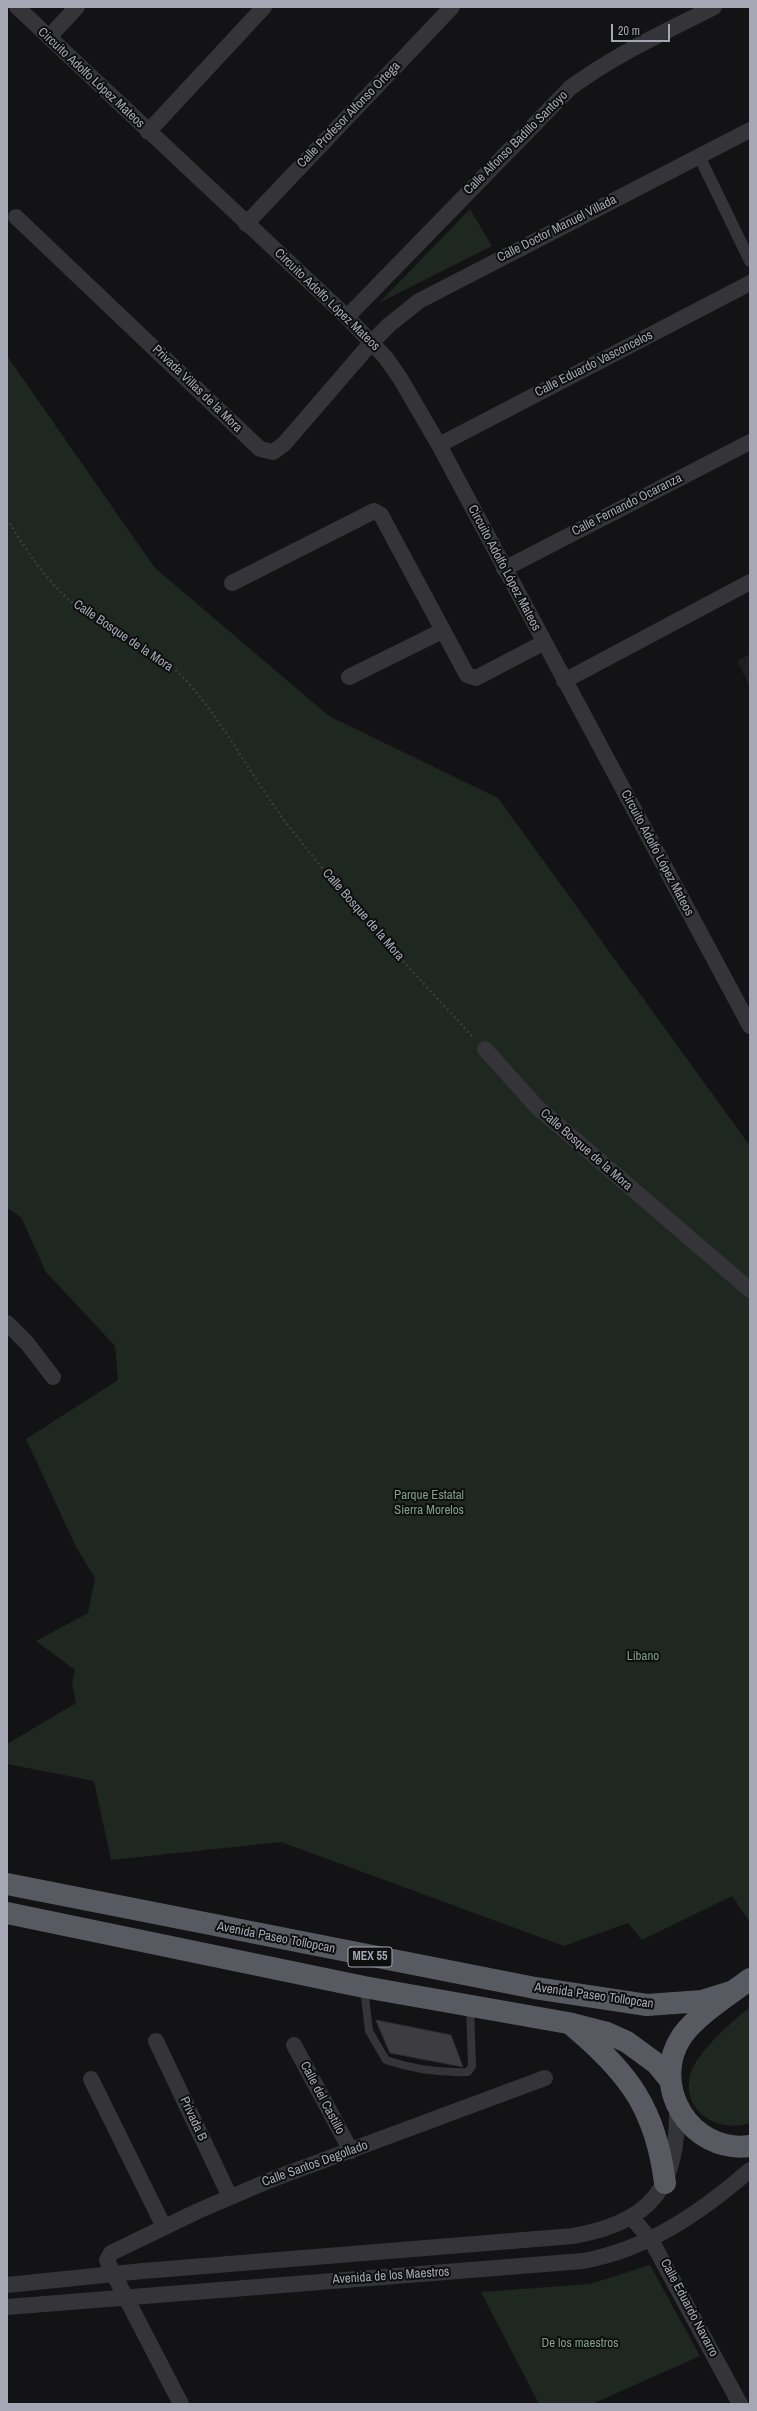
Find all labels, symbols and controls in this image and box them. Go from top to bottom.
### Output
scale bar [613,16,672,42]
text: 20 m [618,23,640,39]
street label: Circuito Adolfo López Mateos [34,24,148,132]
street label: Calle Profesor Alfonso Ortega [294,59,404,171]
street label: Calle Alfonso Badillo Santoyo [461,88,571,198]
street label: Calle Doctor Manuel Villada [495,192,619,266]
street label: Circuito Adolfo López Mateos [271,246,383,354]
street label: Calle Eduardo Vasconcelos [532,328,656,400]
street label: Privada Villas de la Mora [149,342,245,436]
street label: Calle Fernando Ocaranza [569,470,685,540]
street label: Circuito Adolfo López Mateos [464,502,544,634]
street label: Calle Bosque de la Mora [70,597,176,675]
street label: Circuito Adolfo López Mateos [617,787,697,919]
street label: Calle Bosque de la Mora [319,866,407,964]
street label: Calle Bosque de la Mora [537,1106,635,1194]
park label: Parque Estatal Sierra Morelos [394,1488,464,1519]
park label: Libano [627,1649,659,1665]
street label: Avenida Paseo Tollopcan [216,1919,336,1957]
road number: MEX 55 [348,1947,392,1967]
street label: Avenida Paseo Tollopcan [533,1980,655,2012]
street label: Calle del Castillo [296,2059,348,2137]
street label: Privada B [176,2094,210,2144]
street label: Calle Santos Degollado [260,2138,370,2190]
street label: Calle Eduardo Navarro [657,2256,721,2360]
street label: Avenida de los Maestros [332,2264,450,2288]
park label: De los maestros [541,2336,619,2352]

